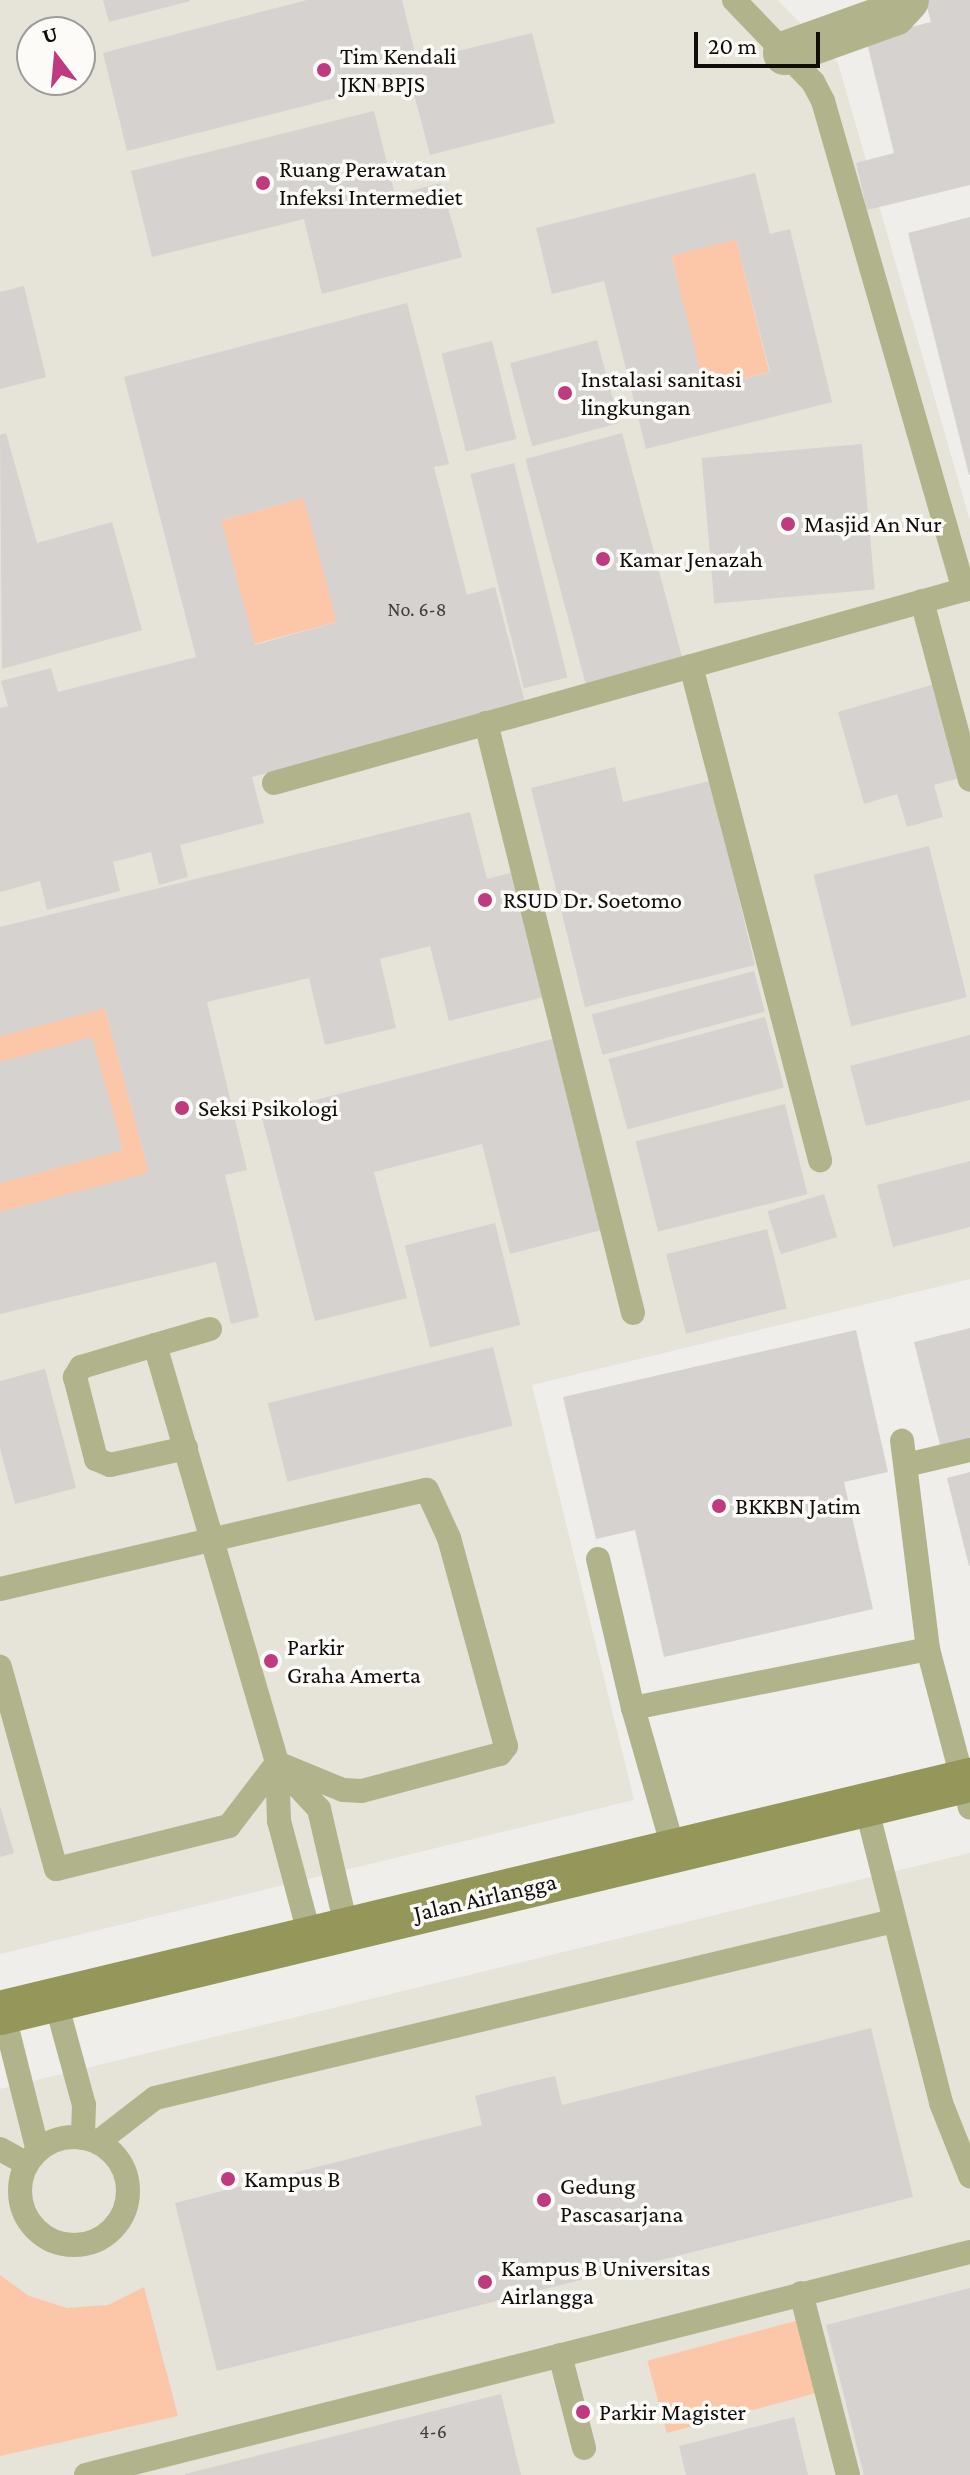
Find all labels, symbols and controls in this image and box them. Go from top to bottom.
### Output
north arrow [16,16,96,96]
scale bar [698,16,824,66]
text: U [39,20,60,48]
text: 20 m [708,32,757,59]
place label: Tim Kendali JKN BPJS [340,42,456,98]
marker: Tim Kendali JKN BPJS [315,61,333,79]
place label: Ruang Perawatan Infeksi Intermediet [279,155,462,211]
marker: Ruang Perawatan Infeksi Intermediet [254,174,272,192]
place label: Instalasi sanitasi lingkungan [581,365,741,421]
marker: Instalasi sanitasi lingkungan [556,384,574,402]
place label: Masjid An Nur [804,510,942,538]
marker: Masjid An Nur [779,515,797,533]
place label: Kamar Jenazah [619,545,763,573]
marker: Kamar Jenazah [594,550,612,568]
house number: No. 6-8 [387,597,447,621]
place label: RSUD Dr. Soetomo [503,886,682,914]
marker: RSUD Dr. Soetomo [474,889,496,911]
place label: Seksi Psikologi [198,1094,338,1122]
marker: Seksi Psikologi [173,1099,191,1117]
place label: BKKBN Jatim [735,1492,861,1520]
marker: BKKBN Jatim [710,1497,728,1515]
place label: Parkir Graha Amerta [287,1633,421,1689]
marker: Parkir Graha Amerta [262,1652,280,1670]
street label: Jalan Airlangga [411,1867,559,1927]
place label: Kampus B [244,2165,340,2193]
marker: Kampus B [219,2170,237,2188]
place label: Gedung Pascasarjana [560,2172,683,2228]
marker: Gedung Pascasarjana [535,2191,553,2209]
place label: Kampus B Universitas Airlangga [501,2254,710,2310]
marker: Kampus B Universitas Airlangga [476,2273,494,2291]
place label: Parkir Magister [599,2398,746,2426]
marker: Parkir Magister [574,2403,592,2421]
house number: 4-6 [419,2419,447,2443]

